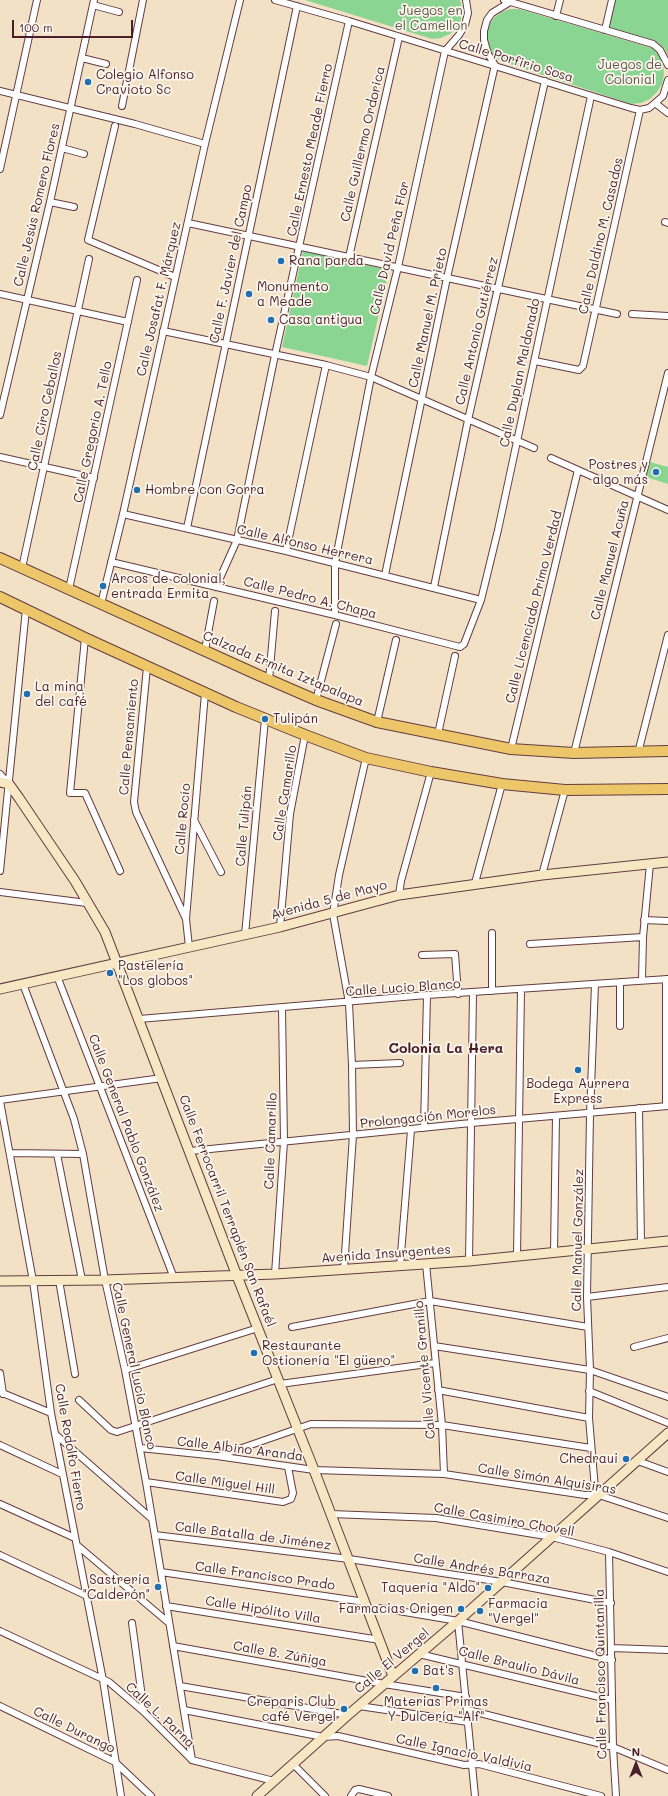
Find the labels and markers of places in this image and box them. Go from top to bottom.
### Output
place label: Colegio Alfonso Cravioto Sc [96,67,194,98]
marker: Colegio Alfonso Cravioto Sc [83,77,93,87]
place label: Rana parda [289,253,364,269]
marker: Rana parda [276,256,286,266]
place label: Monumento a Meade [257,279,328,310]
marker: Monumento a Meade [244,289,254,299]
place label: Casa antigua [279,312,363,328]
marker: Casa antigua [266,315,276,325]
place label: Postres y algo más [588,457,648,488]
marker: Postres y algo más [651,467,661,477]
place label: Hombre con Gorra [145,482,265,498]
marker: Hombre con Gorra [132,485,142,495]
place label: Arcos de colonial, entrada Ermita [111,571,226,602]
marker: Arcos de colonial, entrada Ermita [98,581,108,591]
place label: La mina del café [35,679,87,710]
marker: La mina del café [22,689,32,699]
place label: Tulipán [273,711,318,727]
marker: Tulipán [260,714,270,724]
place label: Pastelería "Los globos" [118,958,193,989]
marker: Pastelería "Los globos" [105,968,115,978]
marker: Bodega Aurrera Express [573,1065,583,1075]
place label: Bodega Aurrera Express [526,1076,630,1107]
place label: Restaurante Ostionería "El güero" [262,1338,395,1369]
marker: Restaurante Ostionería "El güero" [249,1348,259,1358]
place label: Chedraui [559,1451,618,1467]
marker: Chedraui [621,1454,631,1464]
place label: Sastrería "Calderón" [82,1572,150,1603]
place label: Taquería "Aldo" [381,1580,480,1596]
marker: Sastrería "Calderón" [153,1582,163,1592]
marker: Taquería "Aldo" [483,1583,493,1593]
place label: Farmacia "Vergel" [488,1596,548,1627]
place label: Farmacias Origen [339,1601,453,1617]
marker: Farmacias Origen [456,1604,466,1614]
marker: Farmacia "Vergel" [475,1606,485,1616]
place label: Bat's [423,1663,454,1679]
marker: Bat's [410,1666,420,1676]
marker: Materias Primas Y Dulcería "Alf" [431,1683,441,1693]
place label: Creparis Club café Vergel [247,1694,336,1725]
place label: Materias Primas Y Dulcería "Alf" [384,1694,488,1725]
marker: Creparis Club café Vergel [339,1704,349,1714]

